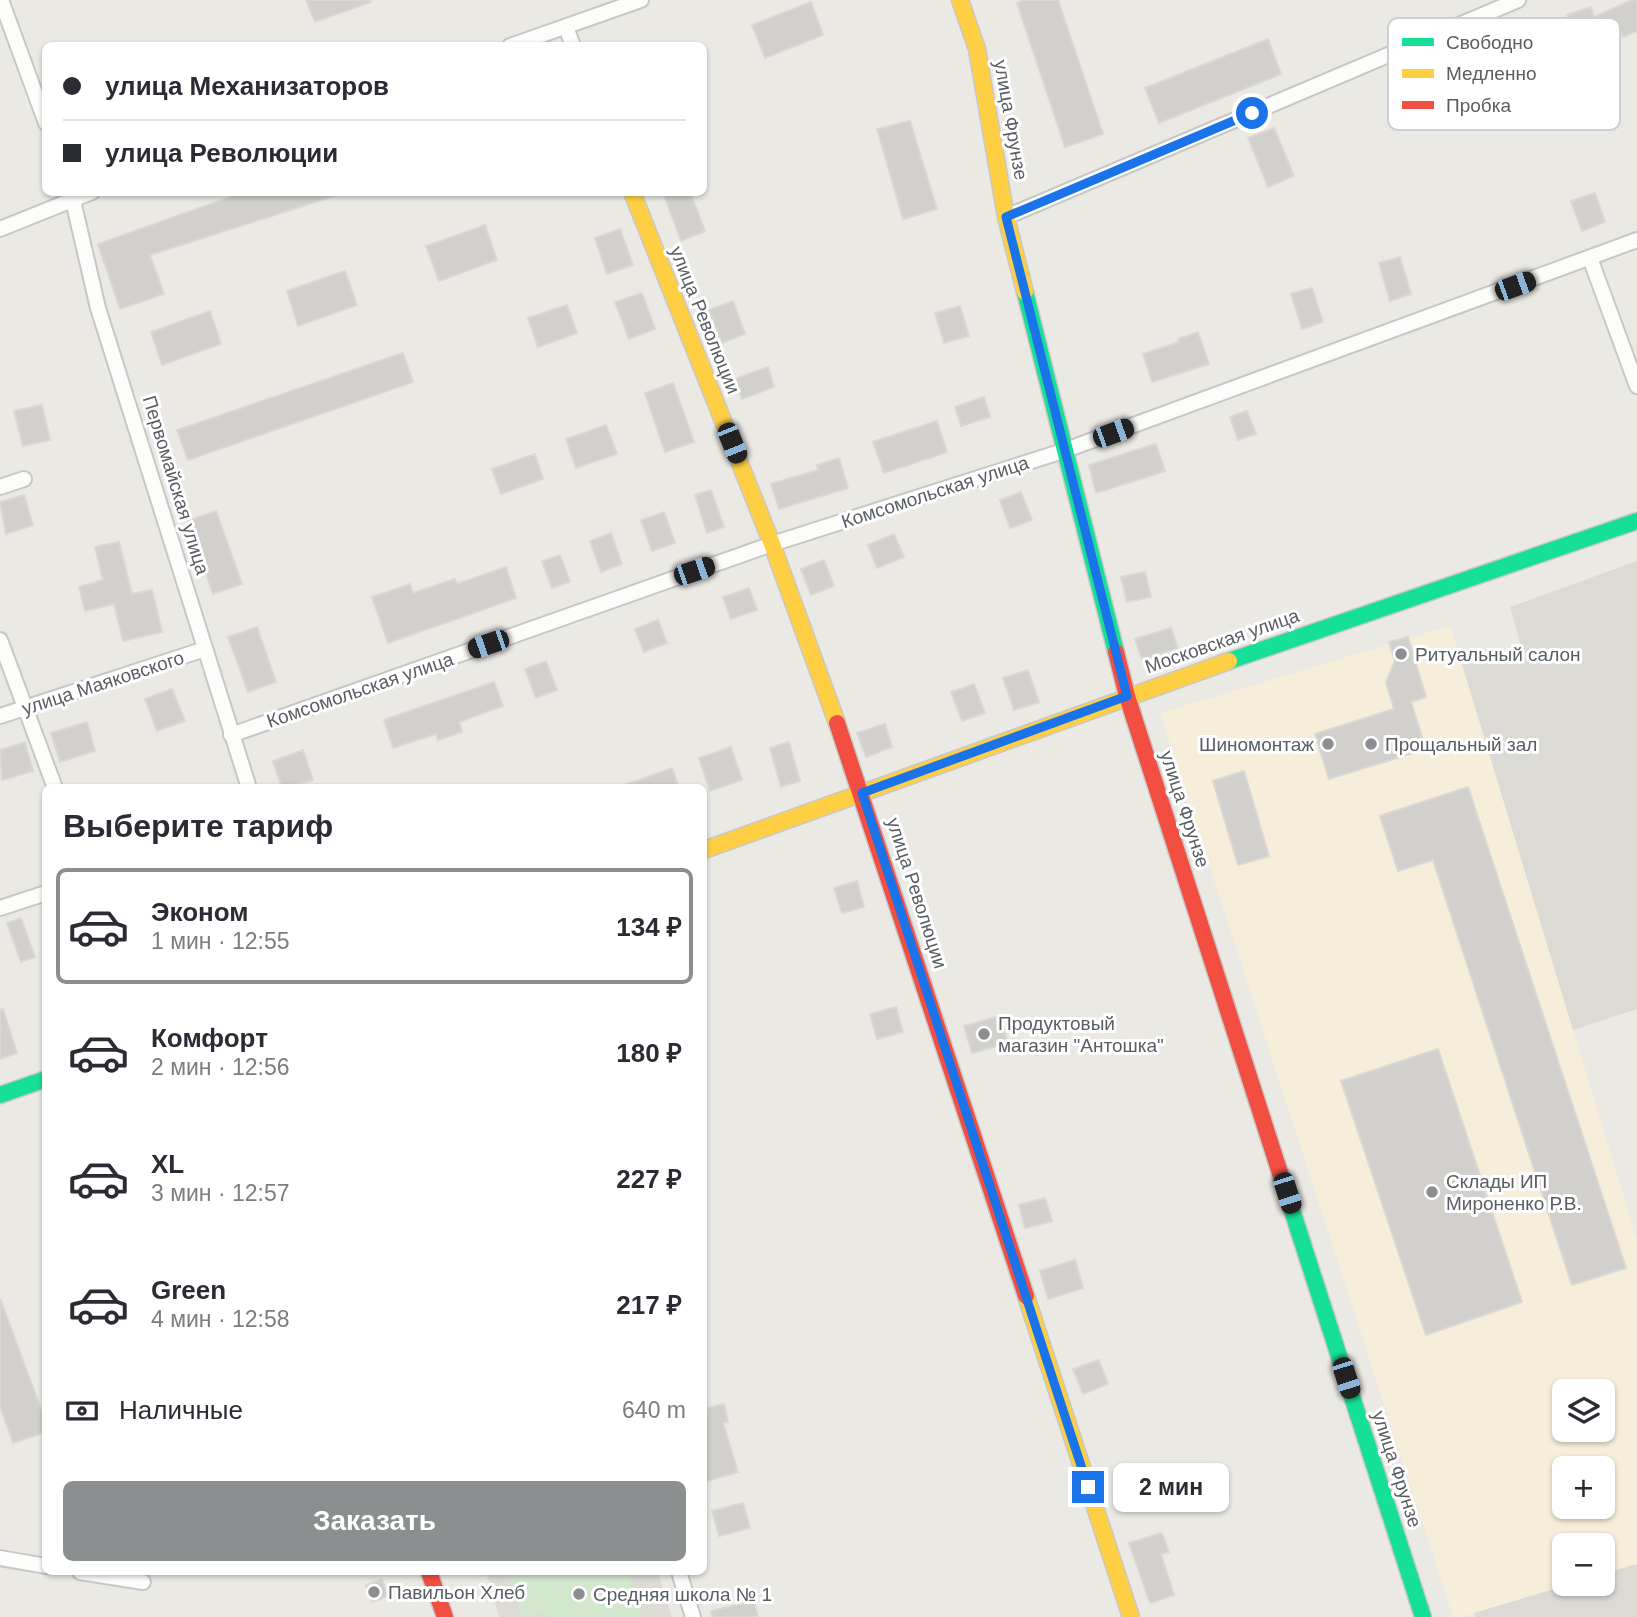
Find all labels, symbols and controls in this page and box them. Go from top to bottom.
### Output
legend [1388,18,1620,130]
text: Свободно [1446,32,1533,53]
street label: улица Фрунзе [990,58,1032,182]
text: Медленно [1446,63,1536,84]
text: улица Механизаторов [105,71,389,101]
text: Пробка [1446,95,1511,116]
route start [1236,97,1268,129]
text: улица Революции [105,138,338,168]
street label: улица Революции [666,243,744,397]
car [1492,269,1539,303]
street label: Первомайская улица [139,393,213,577]
car [1090,416,1137,450]
car [715,420,750,466]
street label: Комсомольская улица [839,452,1032,532]
car [671,554,718,588]
street label: Московская улица [1142,605,1302,677]
car [465,627,512,661]
place label: Ритуальный салон [1415,644,1581,665]
marker: Ритуальный салон [1393,646,1409,662]
street label: улица Маяковского [19,647,187,719]
street label: Комсомольская улица [264,648,456,732]
place label: Шиномонтаж [1199,734,1314,755]
place label: Прощальный зал [1385,734,1537,755]
marker: Шиномонтаж [1320,736,1336,752]
marker: Прощальный зал [1363,736,1379,752]
street label: улица Фрунзе [1156,748,1214,870]
text: Выберите тариф [63,808,333,844]
street label: улица Революции [883,815,951,971]
icon: car [67,895,130,958]
text: Эконом [151,897,249,927]
text: 134 ₽ [616,912,682,942]
text: 1 мин · 12:55 [151,928,290,954]
place label: Продуктовый магазин "Антошка" [998,1013,1164,1056]
icon: car [67,1021,130,1084]
text: Комфорт [151,1023,268,1053]
marker: Продуктовый магазин "Антошка" [976,1026,992,1042]
text: 180 ₽ [616,1038,682,1068]
text: 2 мин · 12:56 [151,1054,290,1080]
icon: car [67,1147,130,1210]
text: XL [151,1149,184,1179]
text: 227 ₽ [616,1164,682,1194]
car [1271,1170,1304,1216]
place label: Склады ИП Мироненко Р.В. [1446,1171,1582,1214]
text: 3 мин · 12:57 [151,1180,290,1206]
marker: Склады ИП Мироненко Р.В. [1424,1184,1440,1200]
icon: car [67,1273,130,1336]
text: Green [151,1275,226,1305]
text: 217 ₽ [616,1290,682,1320]
text: 4 мин · 12:58 [151,1306,290,1332]
car [1330,1355,1363,1401]
map controls [1552,1379,1615,1596]
button: layers [1552,1379,1615,1442]
icon: cash [63,1392,101,1430]
text: Наличные [119,1395,243,1425]
text: 640 m [622,1397,686,1423]
street label: улица Фрунзе [1368,1408,1426,1530]
button: + [1552,1456,1615,1519]
callout: 2 мин [1112,1462,1228,1512]
route end [1072,1471,1104,1503]
text: 2 мин [1139,1474,1203,1500]
button: Заказать [63,1481,686,1561]
button: − [1552,1533,1615,1596]
place label: Павильон Хлеб [388,1582,525,1603]
marker: Павильон Хлеб [366,1584,382,1600]
place label: Средняя школа № 1 [593,1584,772,1605]
marker: Средняя школа № 1 [571,1586,587,1602]

